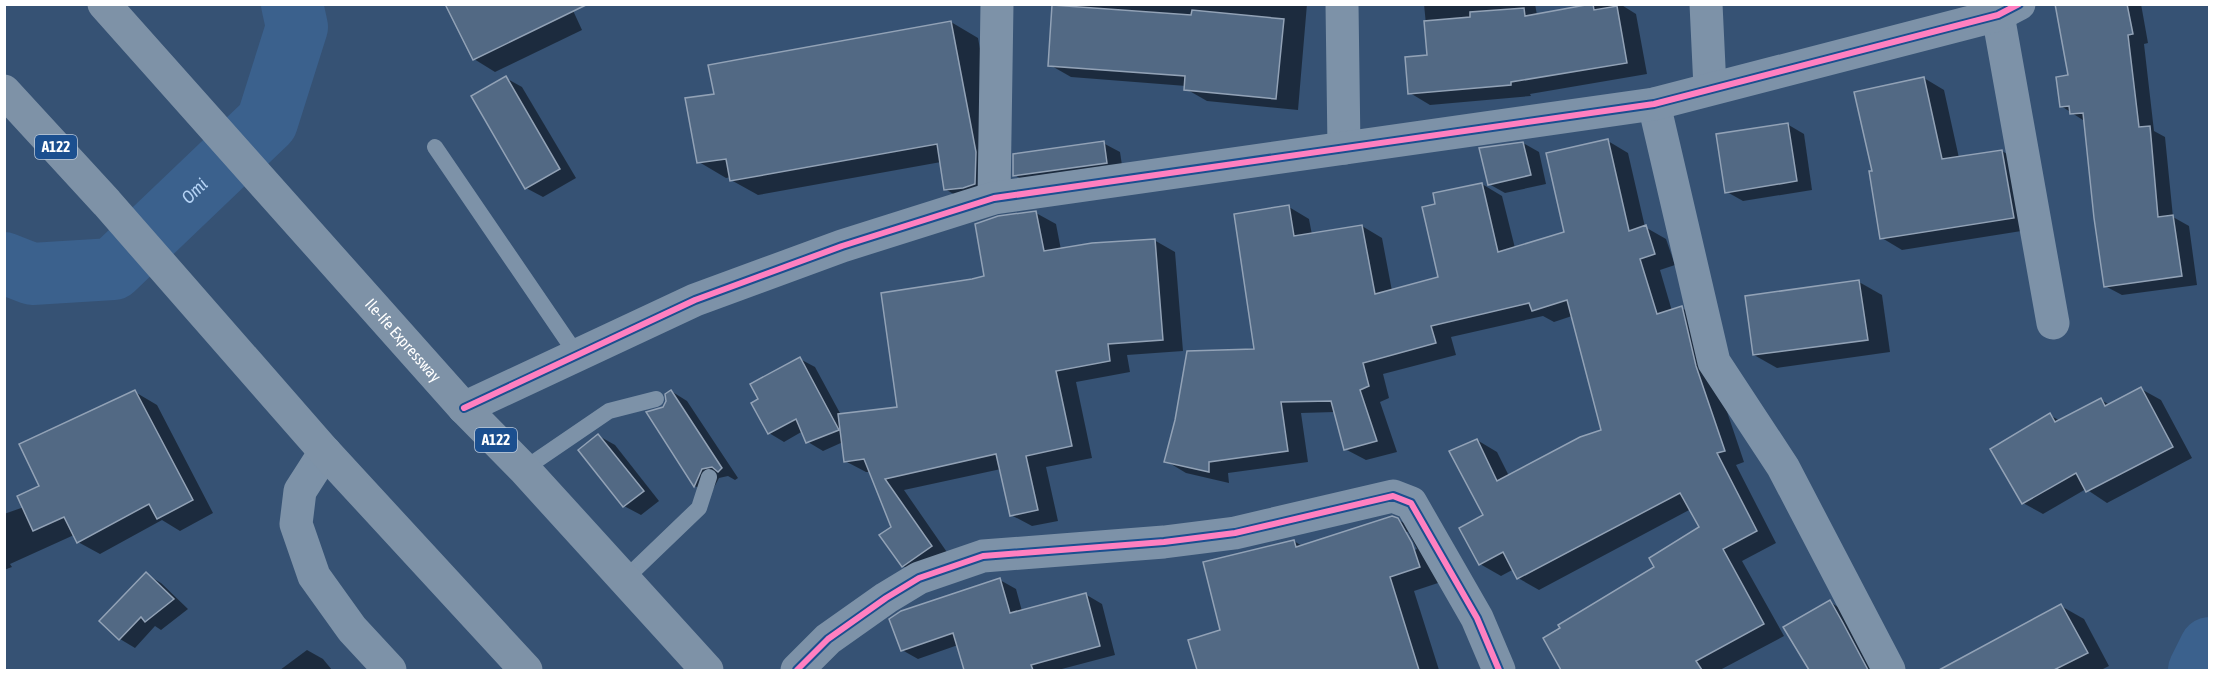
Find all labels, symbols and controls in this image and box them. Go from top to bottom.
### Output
road number: A122 [35,135,77,159]
water label: Omi [177,174,211,208]
street label: Ile-Ife Expressway [362,295,445,386]
road number: A122 [475,428,517,452]

